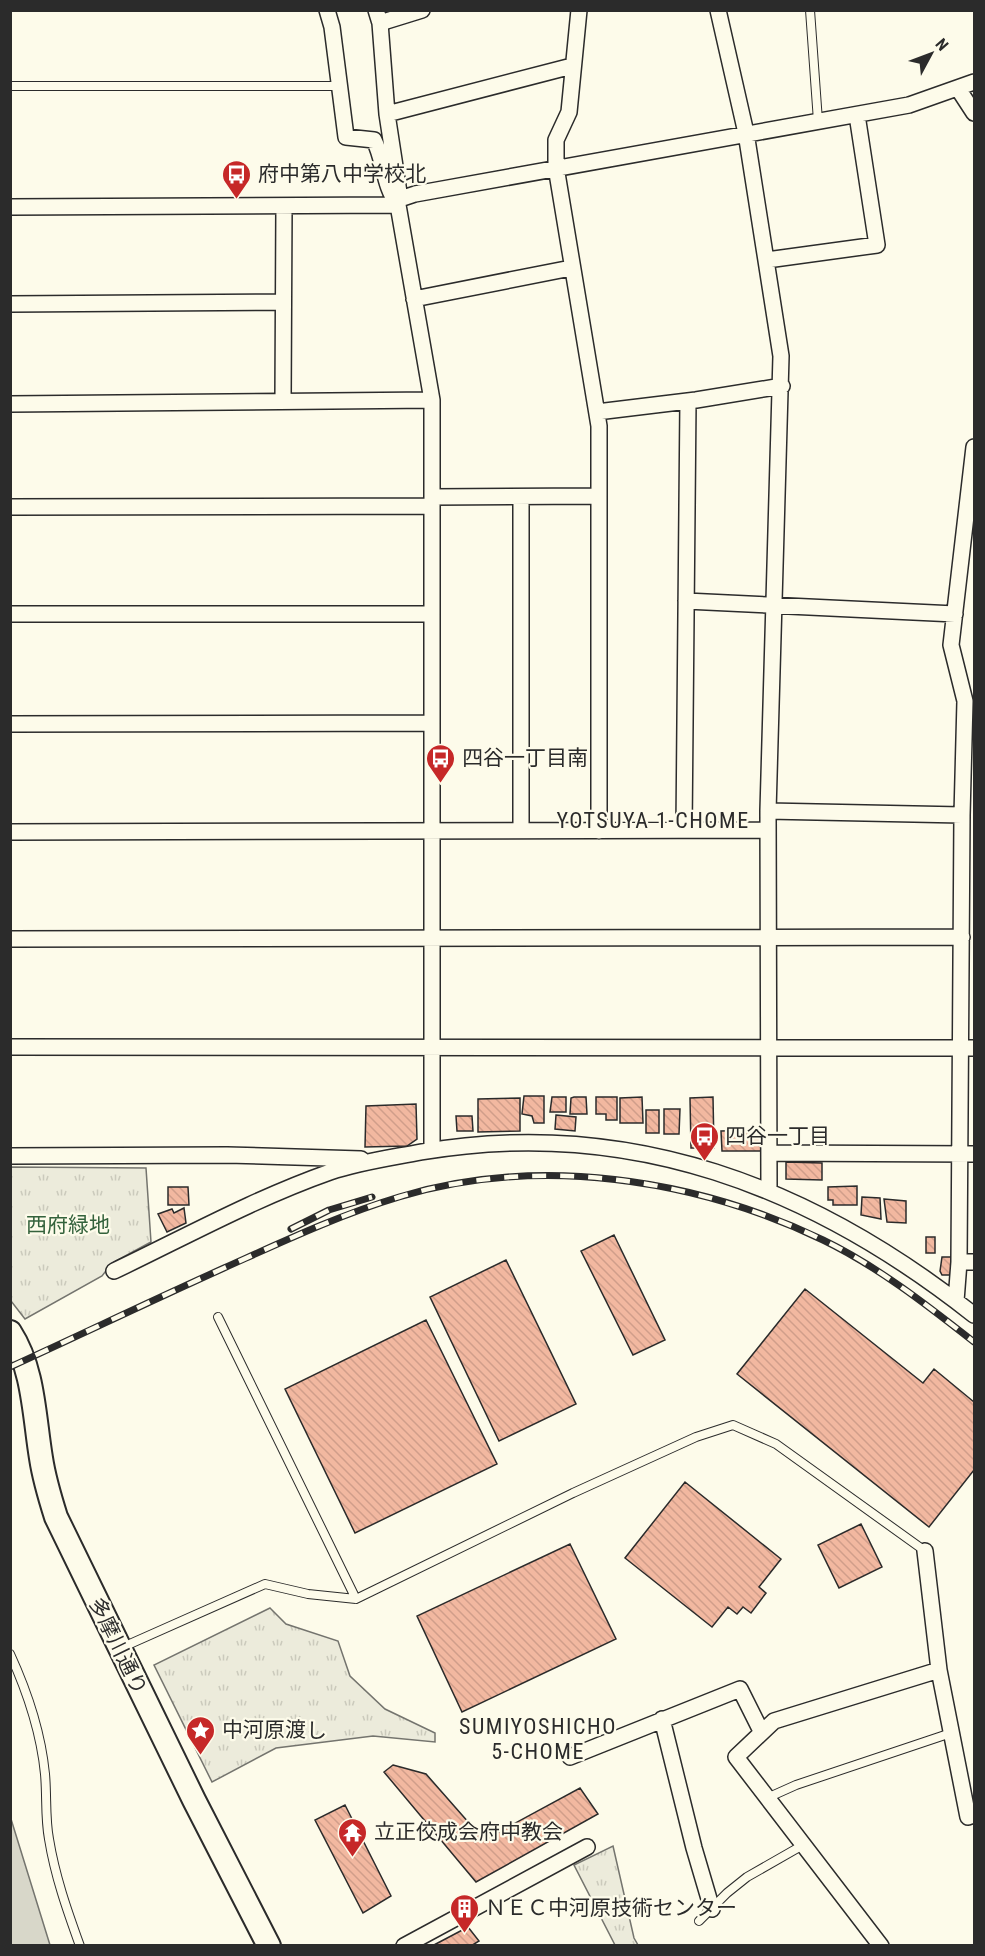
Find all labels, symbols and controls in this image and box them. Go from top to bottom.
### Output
north arrow [901,24,961,84]
text: N [932,35,952,54]
bus stop icon: 府中第八中学校北 [221,158,253,200]
place label: 府中第八中学校北 [258,162,426,186]
bus stop icon: 四谷一丁目南 [425,742,457,784]
place label: 四谷一丁目南 [462,746,588,770]
district label: YOTSUYA 1-CHOME [556,808,750,833]
bus stop icon: 四谷一丁目 [688,1120,720,1162]
place label: 四谷一丁目 [725,1124,830,1148]
park label: 西府緑地 [26,1213,110,1237]
street label: 多摩川通り [84,1594,152,1698]
place icon: 中河原渡し [185,1714,217,1756]
district label: SUMIYOSHICHO 5-CHOME [459,1714,617,1764]
place label: 中河原渡し [222,1718,327,1742]
temple icon: 立正佼成会府中教会 [337,1816,369,1858]
place label: 立正佼成会府中教会 [374,1820,563,1844]
building icon: ＮＥＣ中河原技術センター [448,1892,480,1934]
place label: ＮＥＣ中河原技術センター [485,1896,737,1920]

